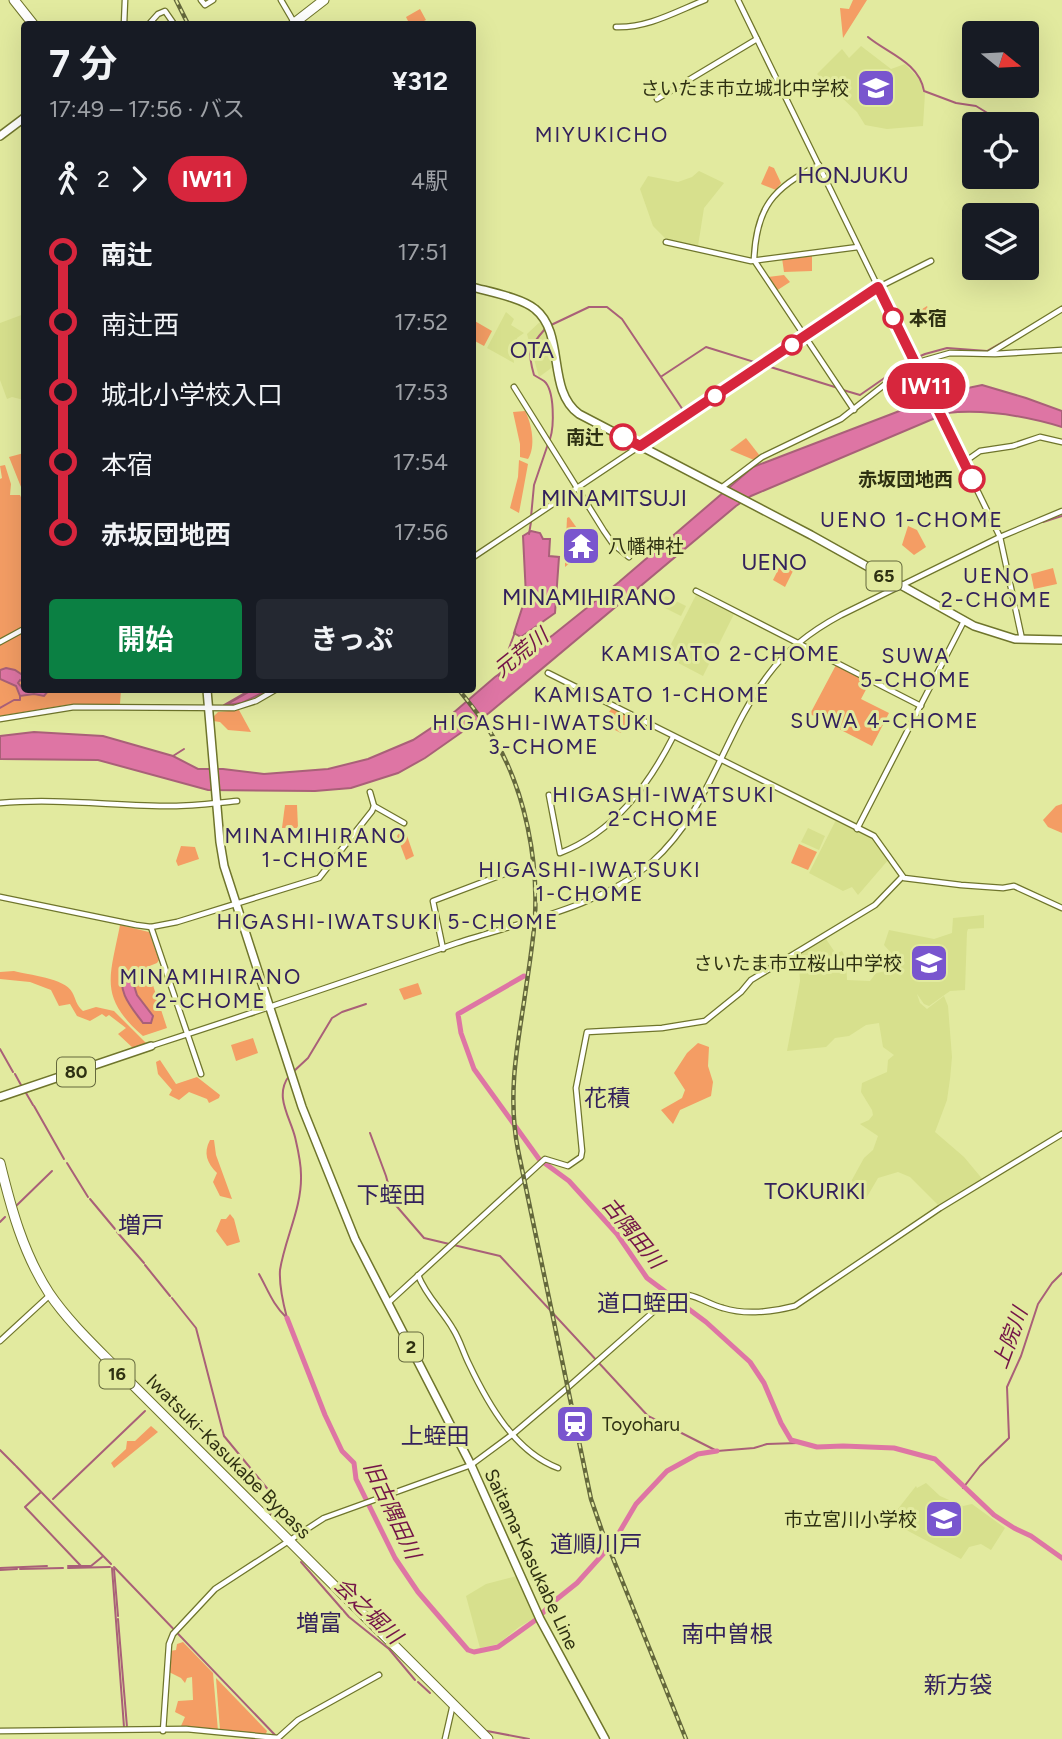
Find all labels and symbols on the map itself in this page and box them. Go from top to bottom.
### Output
north arrow [962,21,1040,98]
school or university icon: さいたま市立城北中学校 [855,67,897,109]
place label: さいたま市立城北中学校 [641,77,849,100]
district label: MIYUKICHO [535,122,669,147]
district label: HONJUKU [797,161,909,189]
place label: 本宿 [909,307,947,330]
marker: 本宿 [883,308,903,328]
unlabelled marker [782,335,802,355]
district label: OTA [510,336,555,364]
line badge: IW11 [877,363,975,409]
unlabelled marker [705,386,725,406]
marker: 南辻 [610,424,636,450]
place label: 南辻 [566,426,604,449]
marker: 赤坂団地西 [959,466,985,492]
place label: 赤坂団地西 [858,468,953,491]
district label: MINAMITSUJI [541,484,687,512]
district label: UENO 1-CHOME [820,507,1004,532]
temple icon: 八幡神社 [560,525,602,567]
place label: 八幡神社 [608,535,684,558]
district label: UENO [741,548,807,576]
road number: 65 [866,562,902,590]
district label: UENO 2-CHOME [941,563,1053,612]
district label: MINAMIHIRANO [502,583,676,611]
water label: 元荒川 [488,622,555,682]
district label: KAMISATO 2-CHOME [601,641,841,666]
district label: SUWA 5-CHOME [860,643,972,692]
district label: KAMISATO 1-CHOME [533,682,771,707]
district label: SUWA 4-CHOME [790,708,980,733]
district label: HIGASHI-IWATSUKI 3-CHOME [432,710,656,759]
district label: HIGASHI-IWATSUKI 2-CHOME [552,782,776,831]
district label: MINAMIHIRANO 1-CHOME [225,823,407,872]
district label: HIGASHI-IWATSUKI 1-CHOME [478,857,702,906]
district label: HIGASHI-IWATSUKI 5-CHOME [217,909,559,934]
school or university icon: さいたま市立桜山中学校 [908,942,950,984]
place label: さいたま市立桜山中学校 [694,952,902,975]
district label: MINAMIHIRANO 2-CHOME [120,964,302,1013]
road number: 80 [57,1058,95,1086]
district label: 花積 [584,1084,630,1112]
district label: TOKURIKI [764,1177,866,1205]
district label: 下蛭田 [357,1181,426,1209]
water label: 古隅田川 [597,1192,671,1275]
district label: 増戸 [118,1211,164,1239]
district label: 道口蛭田 [597,1289,689,1317]
water label: 上院川 [987,1302,1033,1372]
road number: 2 [399,1332,423,1362]
road number: 16 [100,1359,134,1388]
street label: Iwatsuki-Kasukabe Bypass [142,1369,316,1544]
station icon: Toyoharu [554,1403,596,1445]
place label: Toyoharu [602,1413,680,1436]
district label: 上蛭田 [401,1422,470,1450]
water label: 旧古隅田川 [359,1457,427,1564]
street label: Saitama-Kasukabe Line [479,1465,584,1653]
school or university icon: 市立宮川小学校 [923,1498,965,1540]
place label: 市立宮川小学校 [784,1508,917,1531]
district label: 道順川戸 [550,1530,642,1558]
water label: 会之堀川 [329,1572,409,1650]
district label: 増富 [296,1609,342,1637]
district label: 南中曽根 [681,1620,773,1648]
district label: 新方袋 [924,1671,993,1699]

